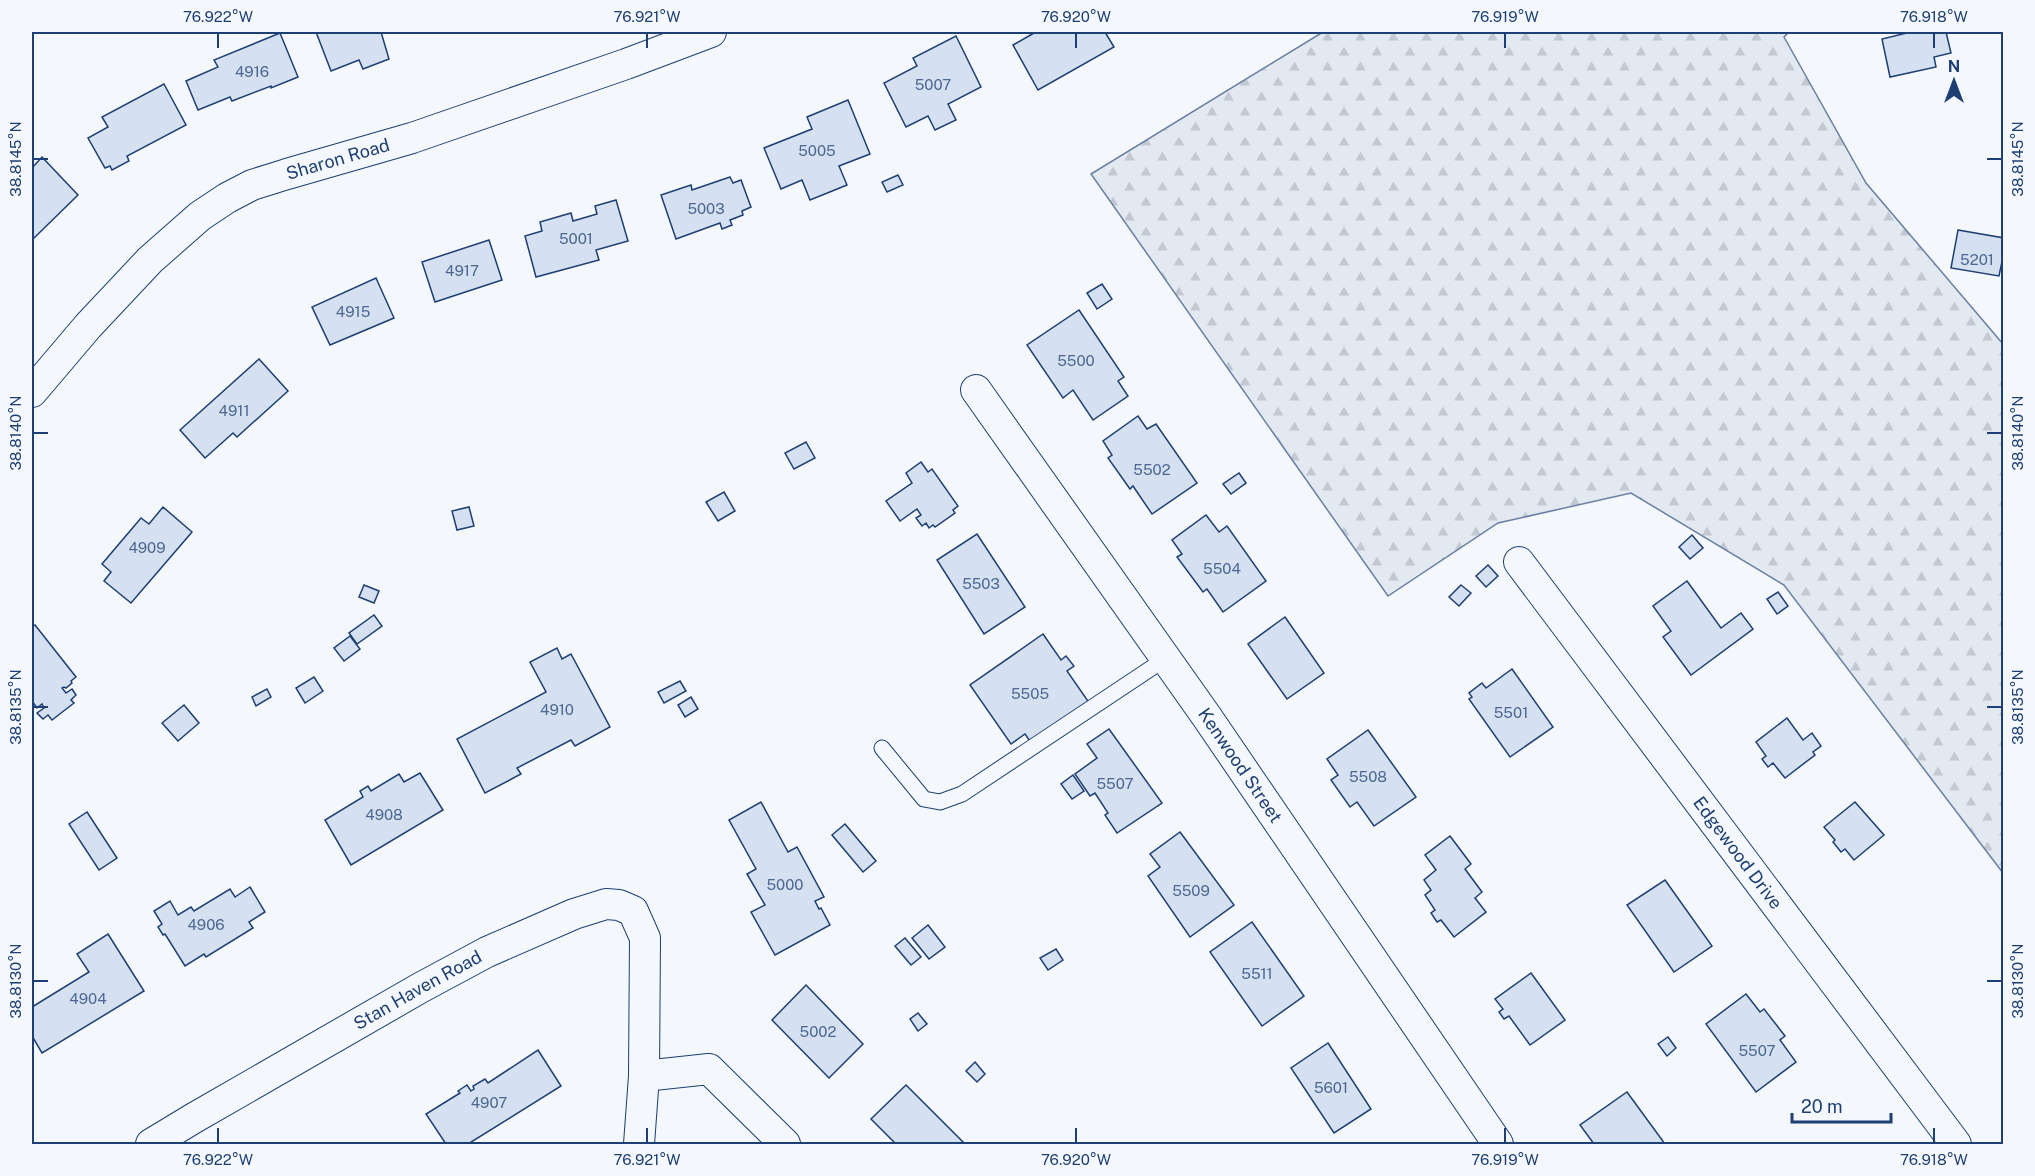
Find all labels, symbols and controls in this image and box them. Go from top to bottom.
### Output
text: 76.922°W [183,8,253,25]
text: 76.921°W [613,8,681,25]
text: 76.920°W [1041,8,1111,25]
text: 76.919°W [1471,8,1539,25]
text: 76.918°W [1900,8,1968,25]
north arrow [1924,51,1984,111]
text: N [1948,57,1960,76]
house number: 4916 [235,63,269,80]
house number: 5007 [915,76,951,93]
text: 38.8145°N [7,121,24,197]
text: 38.8145°N [2009,121,2026,197]
street label: Sharon Road [283,134,392,184]
house number: 5005 [798,142,836,159]
house number: 5003 [687,200,725,217]
house number: 5001 [559,230,593,247]
house number: 5201 [1960,251,1994,268]
house number: 4917 [445,262,479,279]
house number: 4915 [336,303,370,320]
house number: 5500 [1057,352,1095,369]
text: 38.8140°N [7,395,24,471]
text: 38.8140°N [2009,395,2026,471]
house number: 4911 [218,402,250,419]
house number: 5502 [1133,461,1171,478]
house number: 4909 [128,539,166,556]
house number: 5504 [1203,560,1241,577]
house number: 5503 [962,575,1000,592]
text: 38.8135°N [7,669,24,745]
text: 38.8135°N [2009,669,2026,745]
house number: 5505 [1011,685,1049,702]
house number: 4910 [540,701,574,718]
street label: Kenwood Street [1194,704,1287,826]
house number: 5501 [1494,704,1528,721]
house number: 5508 [1349,768,1387,785]
house number: 5507 [1096,775,1134,792]
street label: Edgewood Drive [1689,792,1787,913]
house number: 4908 [365,806,403,823]
house number: 5000 [767,876,803,893]
house number: 5509 [1172,882,1210,899]
house number: 4906 [187,916,225,933]
text: 38.8130°N [7,943,24,1019]
text: 38.8130°N [2009,943,2026,1019]
street label: Stan Haven Road [350,946,485,1034]
house number: 5511 [1241,965,1273,982]
house number: 4904 [69,990,107,1007]
house number: 5002 [800,1023,836,1040]
house number: 5507 [1738,1042,1776,1059]
house number: 5601 [1314,1079,1348,1096]
scale bar [1792,1086,1891,1124]
house number: 4907 [471,1094,507,1111]
text: 20 m [1801,1096,1843,1117]
text: 76.922°W [183,1151,253,1168]
text: 76.921°W [613,1151,681,1168]
text: 76.920°W [1041,1151,1111,1168]
text: 76.919°W [1471,1151,1539,1168]
text: 76.918°W [1900,1151,1968,1168]

